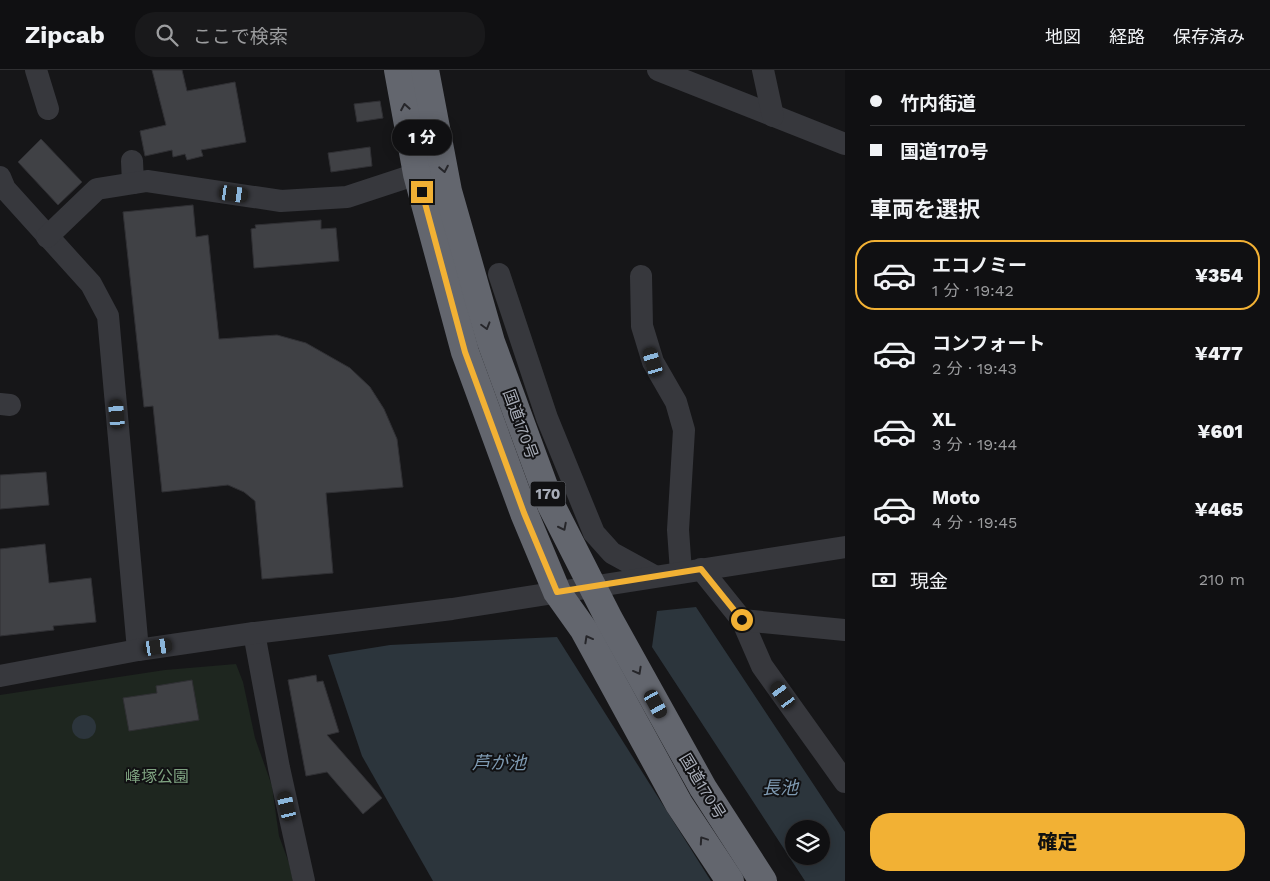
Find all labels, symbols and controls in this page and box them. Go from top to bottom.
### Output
search box [135,12,485,57]
text: Zipcab [25,21,105,49]
icon: search [153,21,181,49]
text: ここで検索 [193,25,288,48]
text: 地図 [1045,26,1081,47]
text: 経路 [1109,26,1145,47]
text: 保存済み [1173,26,1245,47]
text: 竹内街道 [900,92,976,115]
one-way arrow [401,103,411,112]
callout: 1 分 [392,119,452,154]
text: 1 分 [408,128,436,147]
text: 国道170号 [900,140,988,163]
one-way arrow [439,165,449,174]
route end [411,181,433,203]
car [218,184,249,204]
text: 車両を選択 [870,197,980,222]
icon: car [872,253,917,298]
text: エコノミー [932,254,1027,277]
text: ¥354 [1195,264,1243,287]
text: 1 分 · 19:42 [932,281,1014,300]
one-way arrow [481,322,491,330]
icon: car [872,331,917,376]
text: コンフォート [932,332,1045,355]
text: ¥477 [1195,342,1243,365]
car [641,345,664,379]
text: 2 分 · 19:43 [932,359,1017,378]
street label: 国道170号 [499,387,542,462]
car [108,398,125,430]
text: XL [932,408,956,431]
icon: car [872,409,917,454]
text: ¥601 [1197,420,1243,443]
text: 3 分 · 19:44 [932,435,1017,454]
road number: 170 [530,482,566,506]
text: Moto [932,486,980,509]
icon: car [872,487,917,532]
text: ¥465 [1195,498,1243,521]
text: 4 分 · 19:45 [932,513,1017,532]
one-way arrow [557,522,567,531]
icon: cash [870,566,898,594]
text: 現金 [910,570,948,593]
text: 210 m [1199,570,1245,589]
route start [731,609,753,631]
one-way arrow [584,635,594,644]
car [142,637,173,657]
one-way arrow [632,666,642,675]
car [768,678,797,712]
car [642,687,669,721]
street label: 国道170号 [676,750,729,822]
water label: 芦が池 [472,752,528,773]
park label: 峰塚公園 [125,767,189,786]
water label: 長池 [762,777,800,798]
car [276,790,297,822]
button: 確定 [870,813,1245,871]
map controls [785,820,830,865]
button: layers [785,820,830,865]
one-way arrow [700,837,709,846]

